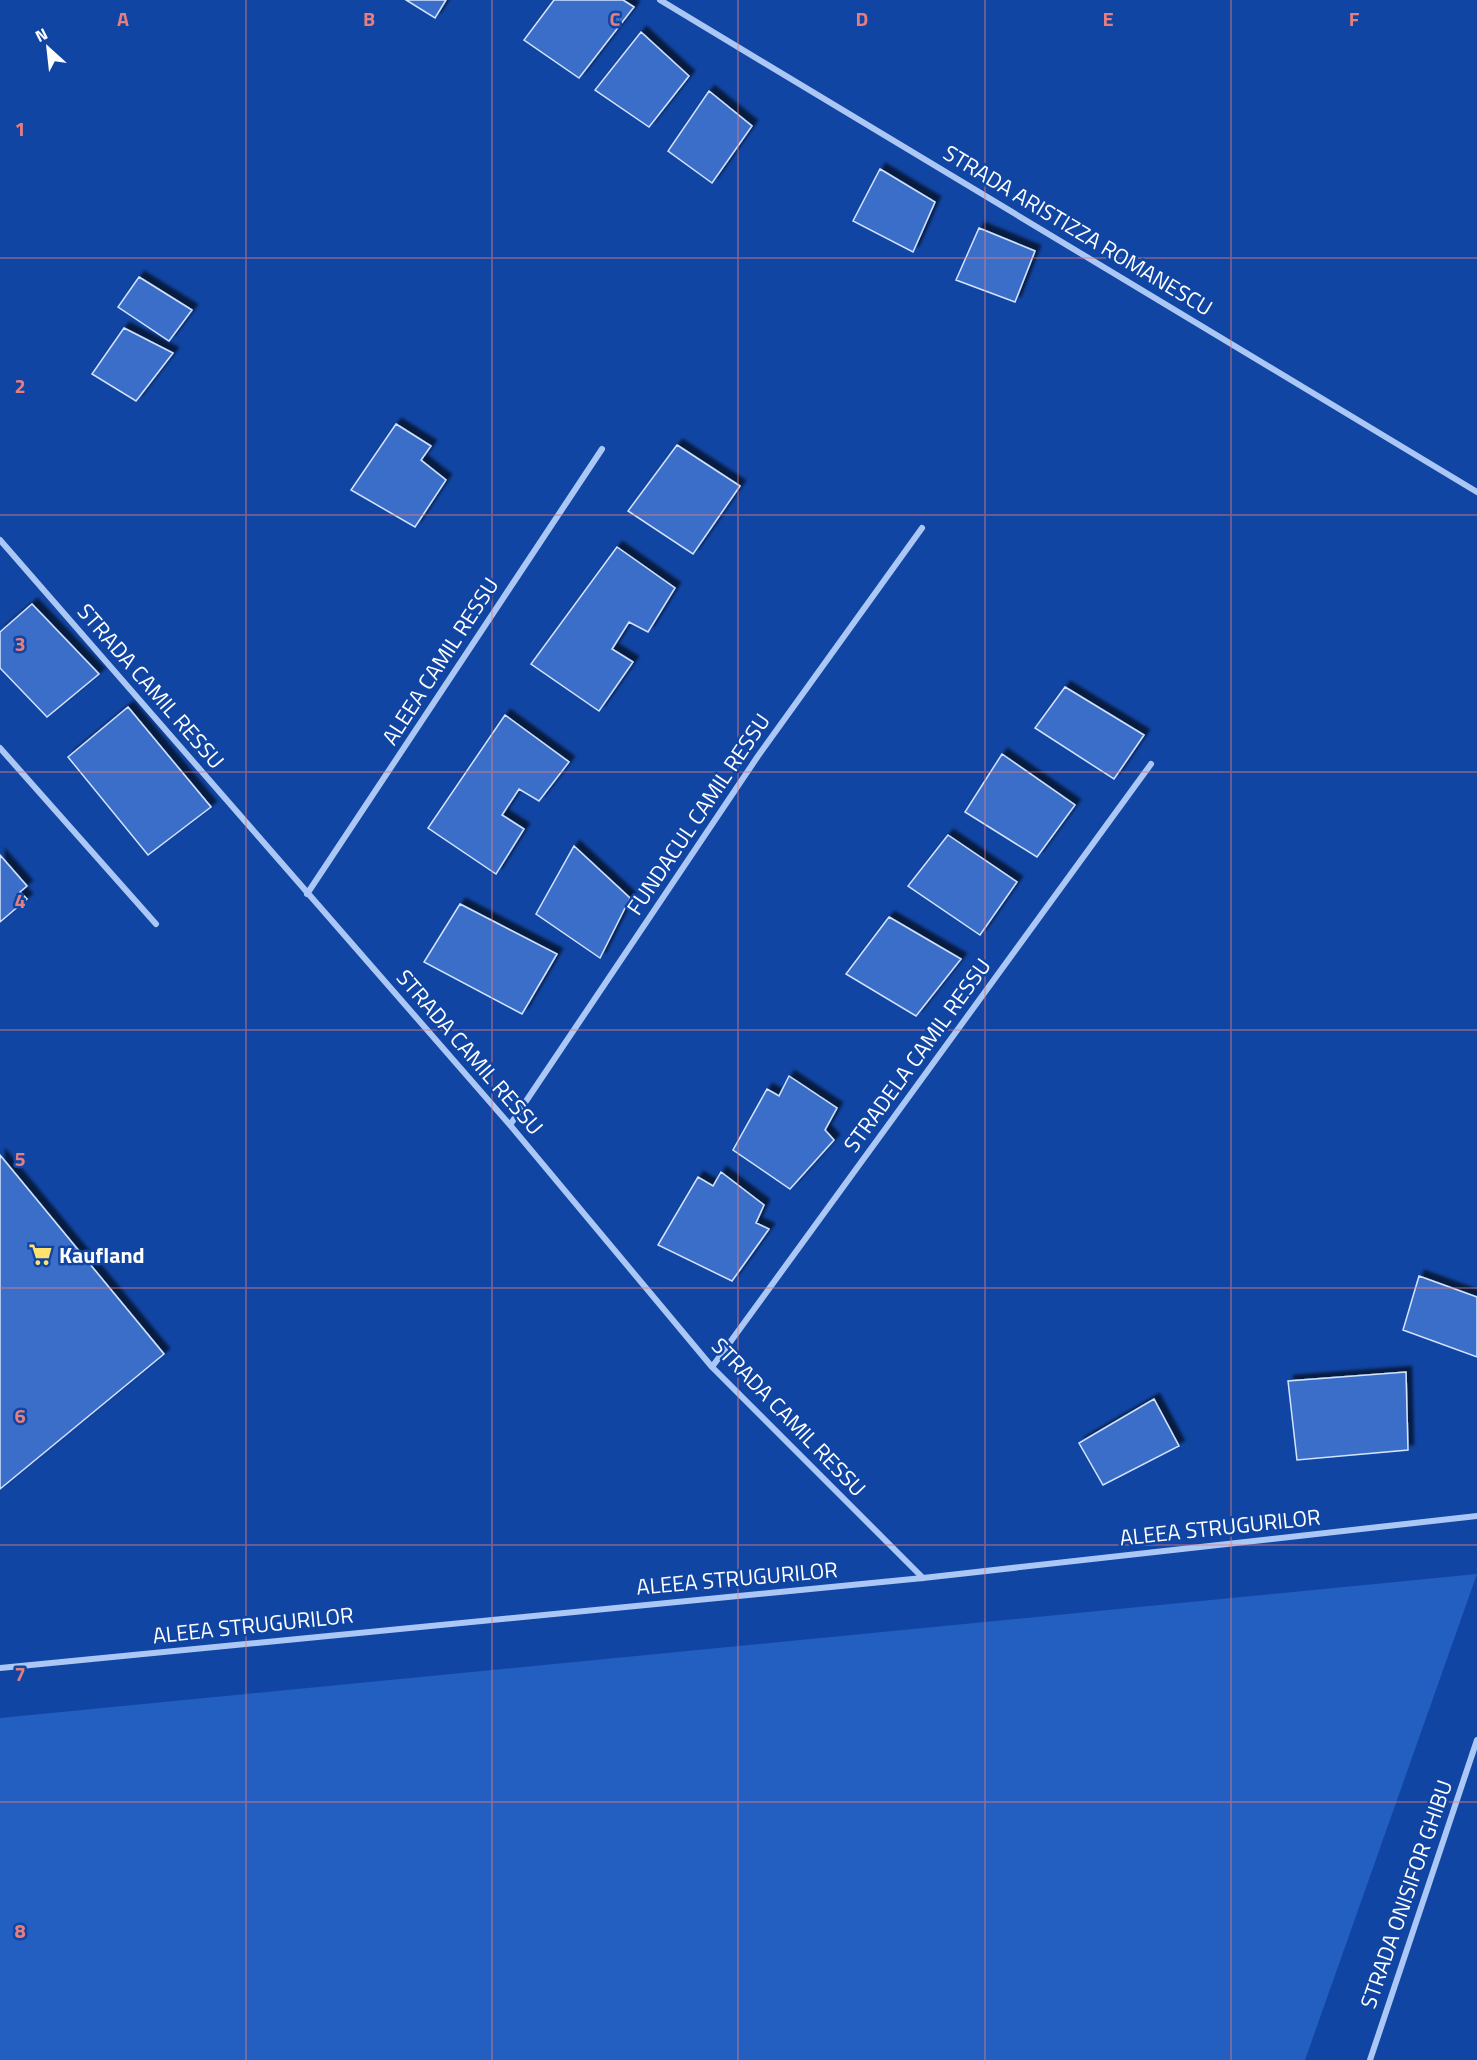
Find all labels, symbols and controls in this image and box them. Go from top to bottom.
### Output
text: A [117,3,129,34]
text: B [363,3,375,34]
text: C [610,3,621,34]
text: D [856,3,868,34]
text: E [1102,3,1114,34]
text: F [1349,3,1360,34]
north arrow [18,18,78,78]
text: N [31,21,52,48]
text: 1 [14,113,26,144]
street label: STRADA ARISTIZZA ROMANESCU [937,136,1219,324]
text: 2 [14,370,26,401]
street label: ALEEA CAMIL RESSU [373,570,507,752]
street label: STRADA CAMIL RESSU [69,596,233,776]
text: 3 [14,628,26,659]
street label: FUNDACUL CAMIL RESSU [618,706,778,922]
text: 4 [14,885,26,916]
street label: STRADELA CAMIL RESSU [835,951,999,1159]
street label: STRADA CAMIL RESSU [388,962,552,1142]
text: 5 [14,1143,26,1174]
place label: Kaufland [59,1238,145,1272]
supermarket icon: Kaufland [28,1242,54,1268]
street label: STRADA CAMIL RESSU [704,1330,874,1504]
text: 6 [14,1400,26,1431]
street label: ALEEA STRUGURILOR [1118,1500,1322,1554]
street label: ALEEA STRUGURILOR [635,1552,839,1604]
street label: ALEEA STRUGURILOR [151,1598,355,1652]
text: 7 [14,1658,26,1689]
street label: STRADA ONISIFOR GHIBU [1351,1775,1461,2013]
text: 8 [14,1915,26,1946]

